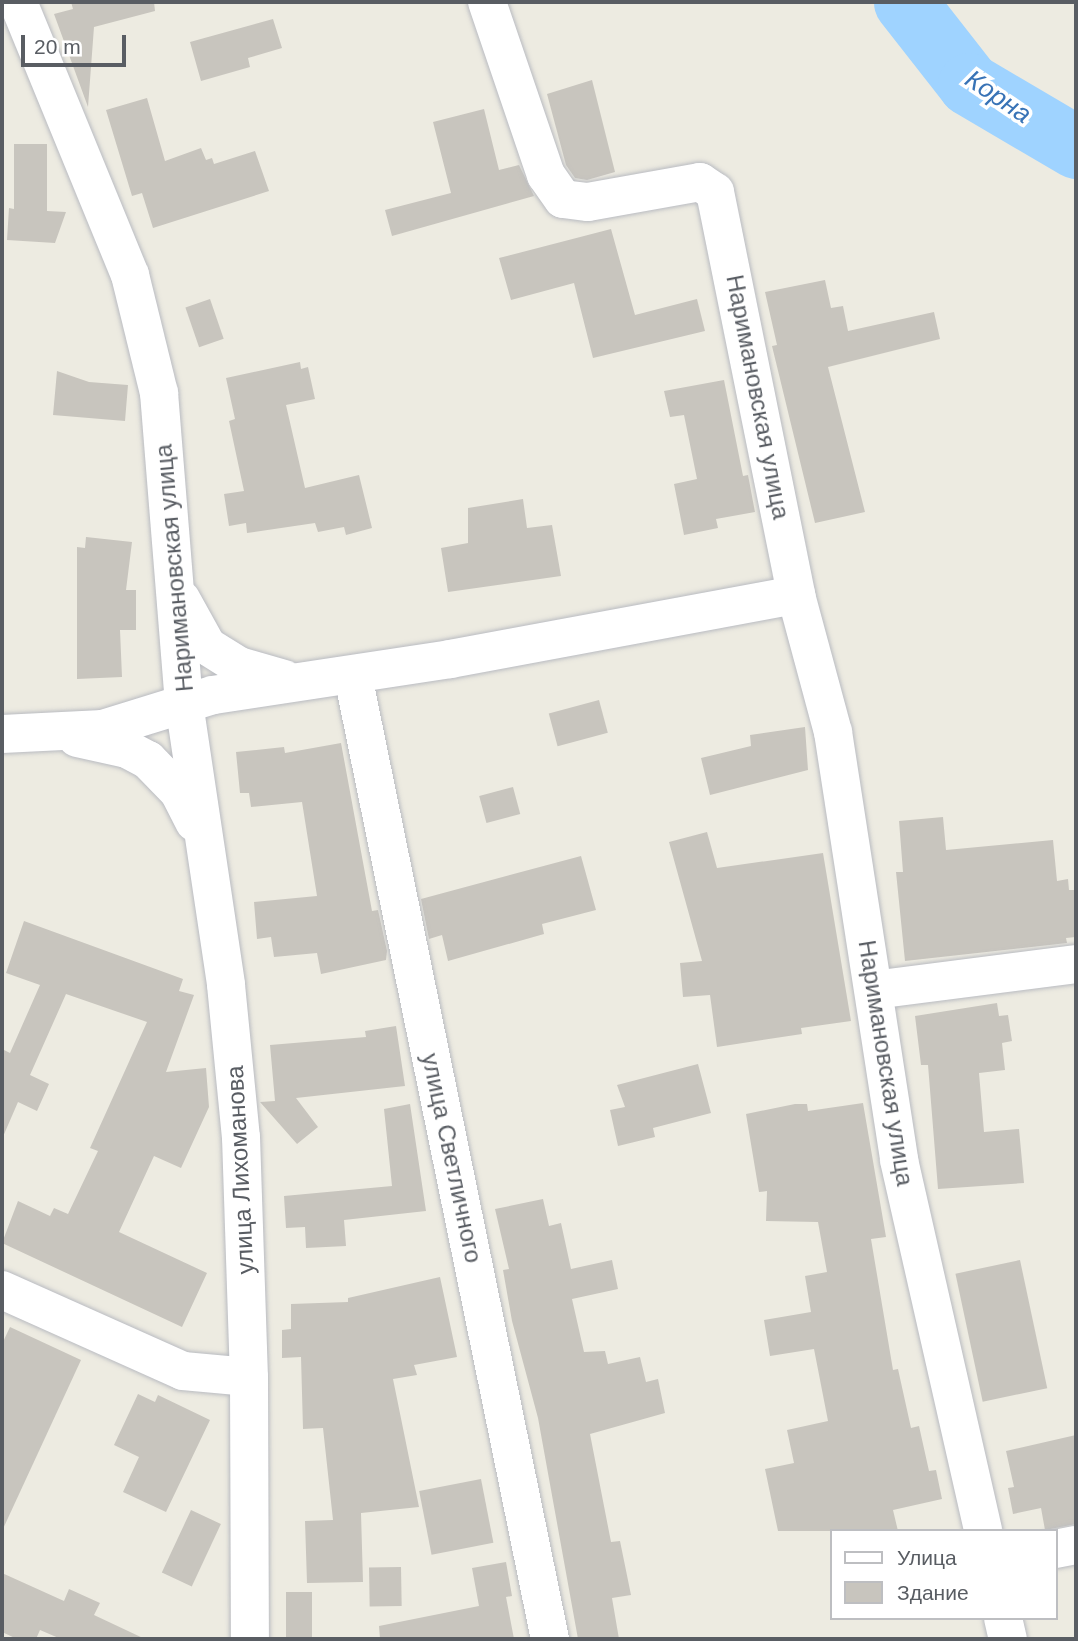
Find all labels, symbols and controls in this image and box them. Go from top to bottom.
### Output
scale bar [24,21,130,65]
text: 20 m [34,35,81,58]
water label: Корна [959,64,1037,130]
street label: Наримановская улица [720,272,796,522]
street label: Наримановская улица [149,443,199,693]
street label: Наримановская улица [852,938,920,1188]
street label: улица Светличного [416,1051,488,1265]
street label: улица Лихоманова [220,1065,260,1275]
legend [830,1529,1057,1620]
text: Улица [897,1546,957,1569]
text: Здание [897,1581,969,1604]

